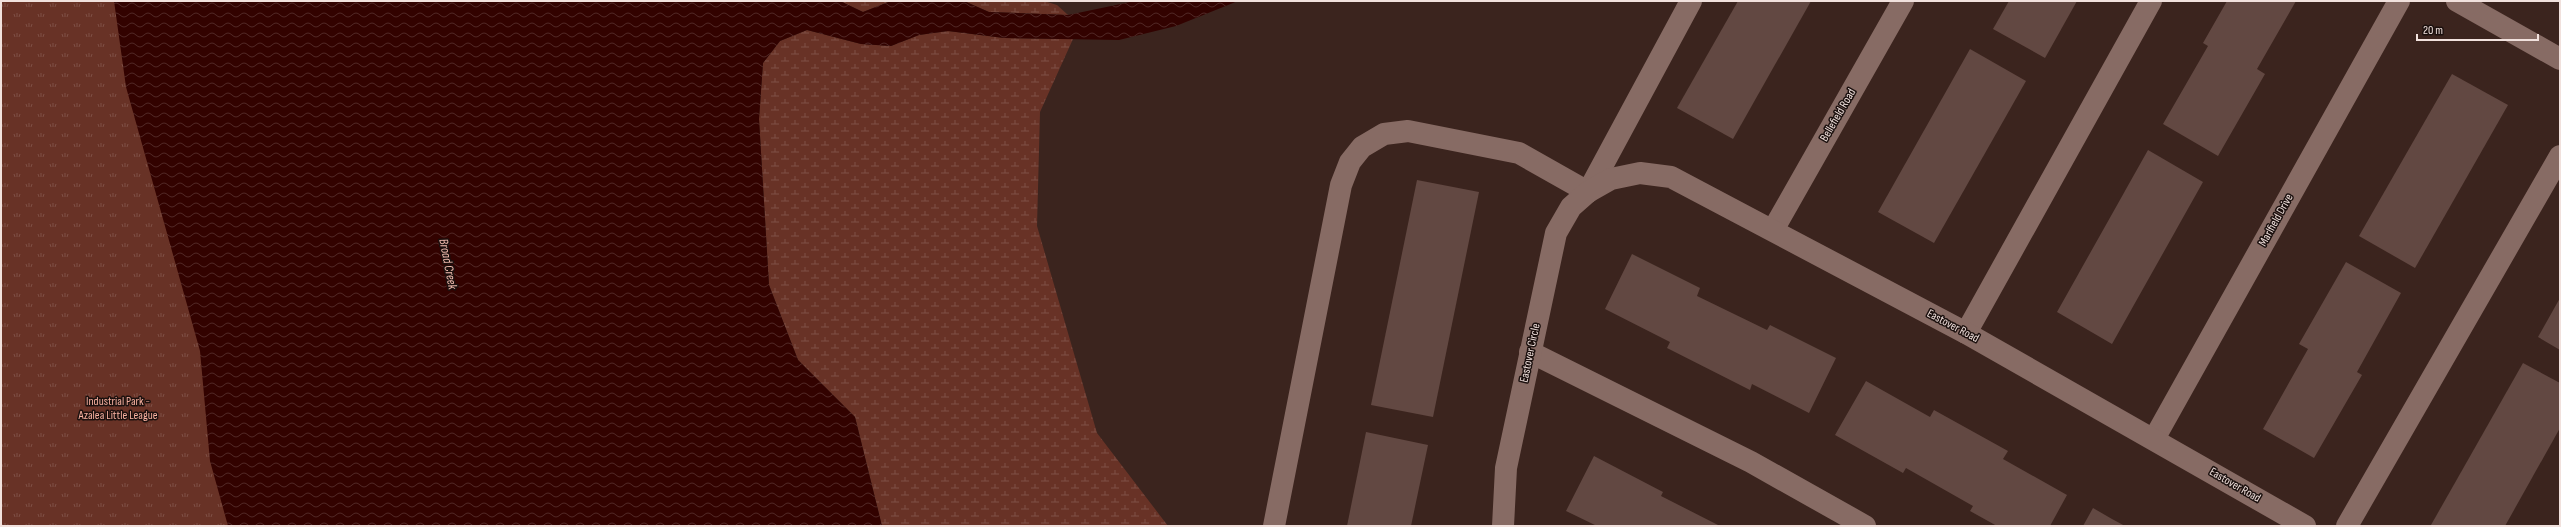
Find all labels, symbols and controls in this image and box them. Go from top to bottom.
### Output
scale bar [2417,16,2538,42]
text: 20 m [2423,23,2443,38]
street label: Bellefield Road [1817,86,1859,144]
street label: Marlfield Drive [2255,191,2297,249]
water label: Broad Creek [435,237,461,292]
street label: Eastover Road [1924,306,1982,346]
street label: Eastover Circle [1516,322,1544,384]
park label: Industrial Park - Azalea Little League [77,394,158,423]
street label: Eastover Road [2207,464,2263,506]

